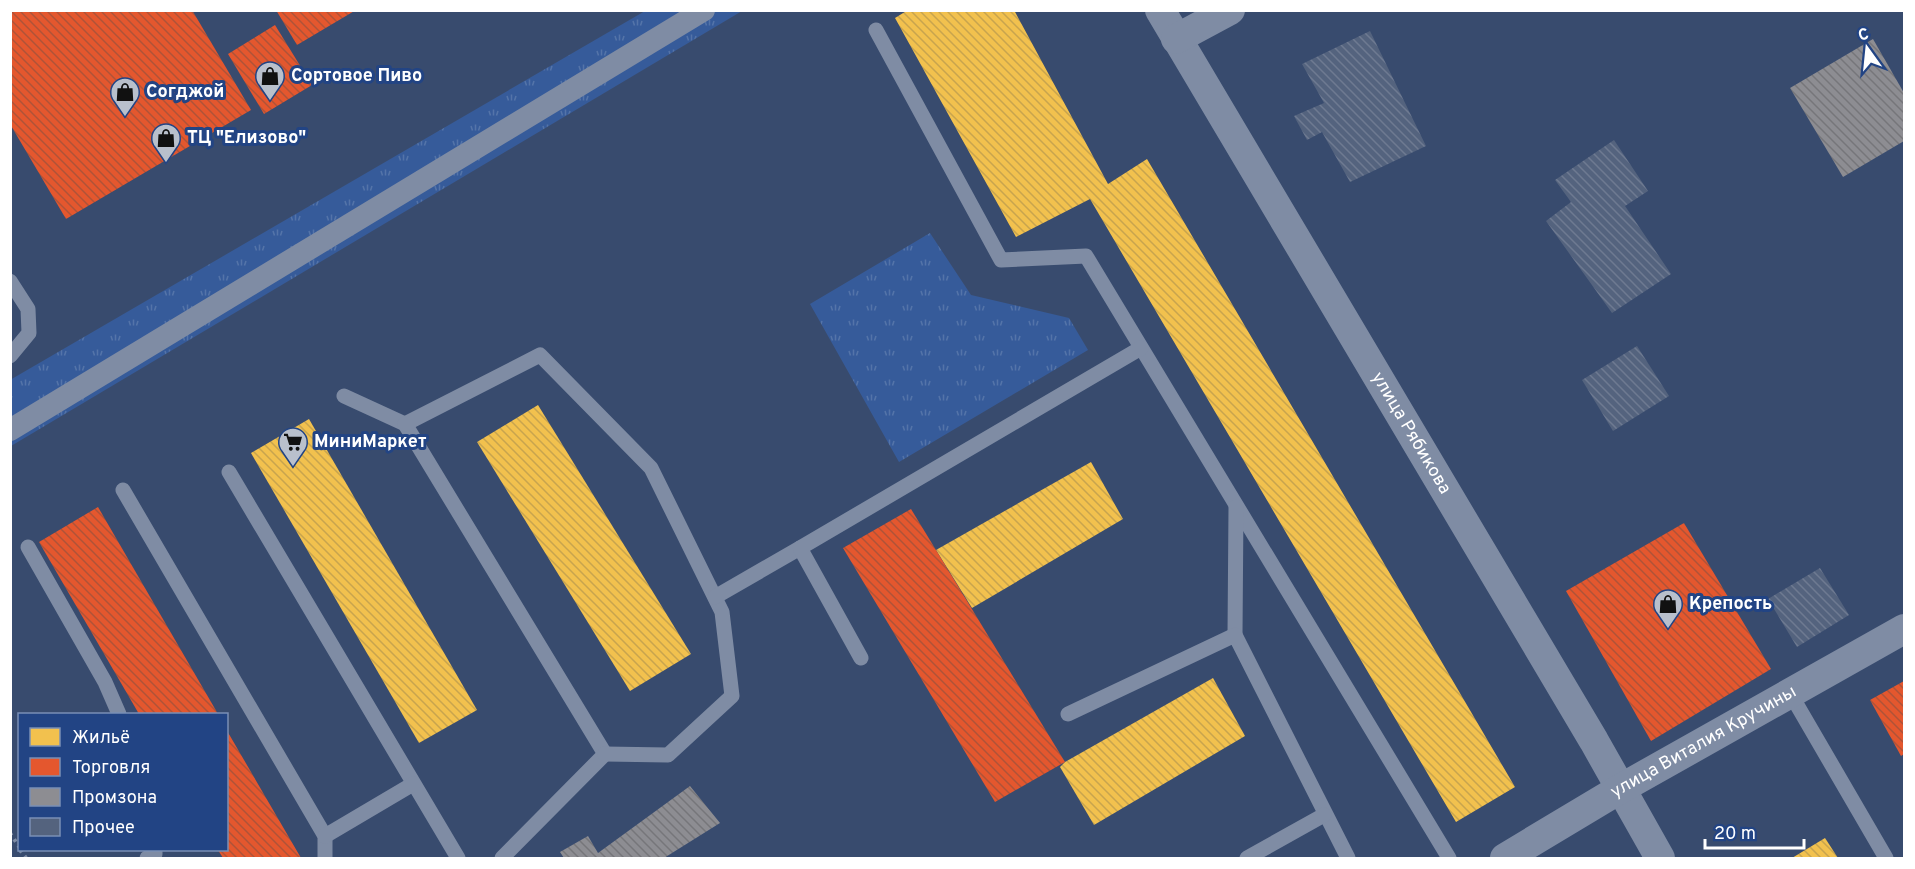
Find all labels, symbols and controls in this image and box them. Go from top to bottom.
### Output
north arrow [1837,18,1897,78]
text: С [1856,24,1871,46]
shop icon: Сортовое Пиво [254,60,286,102]
place label: Сортовое Пиво [291,65,422,88]
shop icon: Согджой [109,76,141,118]
place label: Согджой [146,81,224,104]
shop icon: ТЦ "Елизово" [150,122,182,164]
place label: ТЦ "Елизово" [187,127,306,150]
street label: улица Рябикова [1366,368,1456,498]
supermarket icon: МиниМаркет [277,426,309,468]
place label: МиниМаркет [314,431,427,454]
shop icon: Крепость [1652,588,1684,630]
place label: Крепость [1689,593,1772,616]
street label: улица Виталия Кручины [1606,680,1801,804]
legend [18,713,228,851]
text: Жильё [72,727,130,750]
text: Торговля [72,757,150,780]
text: Промзона [72,787,157,810]
scale bar [1705,812,1804,850]
text: Прочее [72,817,135,840]
text: 20 m [1714,823,1756,846]

